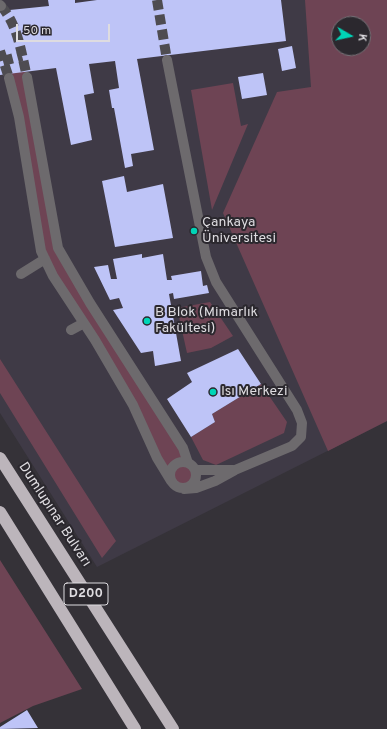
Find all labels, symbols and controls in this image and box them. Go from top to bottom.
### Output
scale bar [18,16,112,42]
north arrow [331,16,371,56]
text: 50 m [23,23,51,39]
text: K [354,33,369,43]
place label: Çankaya Üniversitesi [202,215,276,248]
marker: Çankaya Üniversitesi [189,226,199,236]
place label: B Blok (Mimarlık Fakültesi) [155,305,258,338]
marker: B Blok (Mimarlık Fakültesi) [142,316,152,326]
place label: Isı Merkezi [221,384,287,400]
marker: Isı Merkezi [208,387,218,397]
street label: Dumlupınar Bulvarı [14,460,94,570]
road number: D200 [64,583,108,605]

